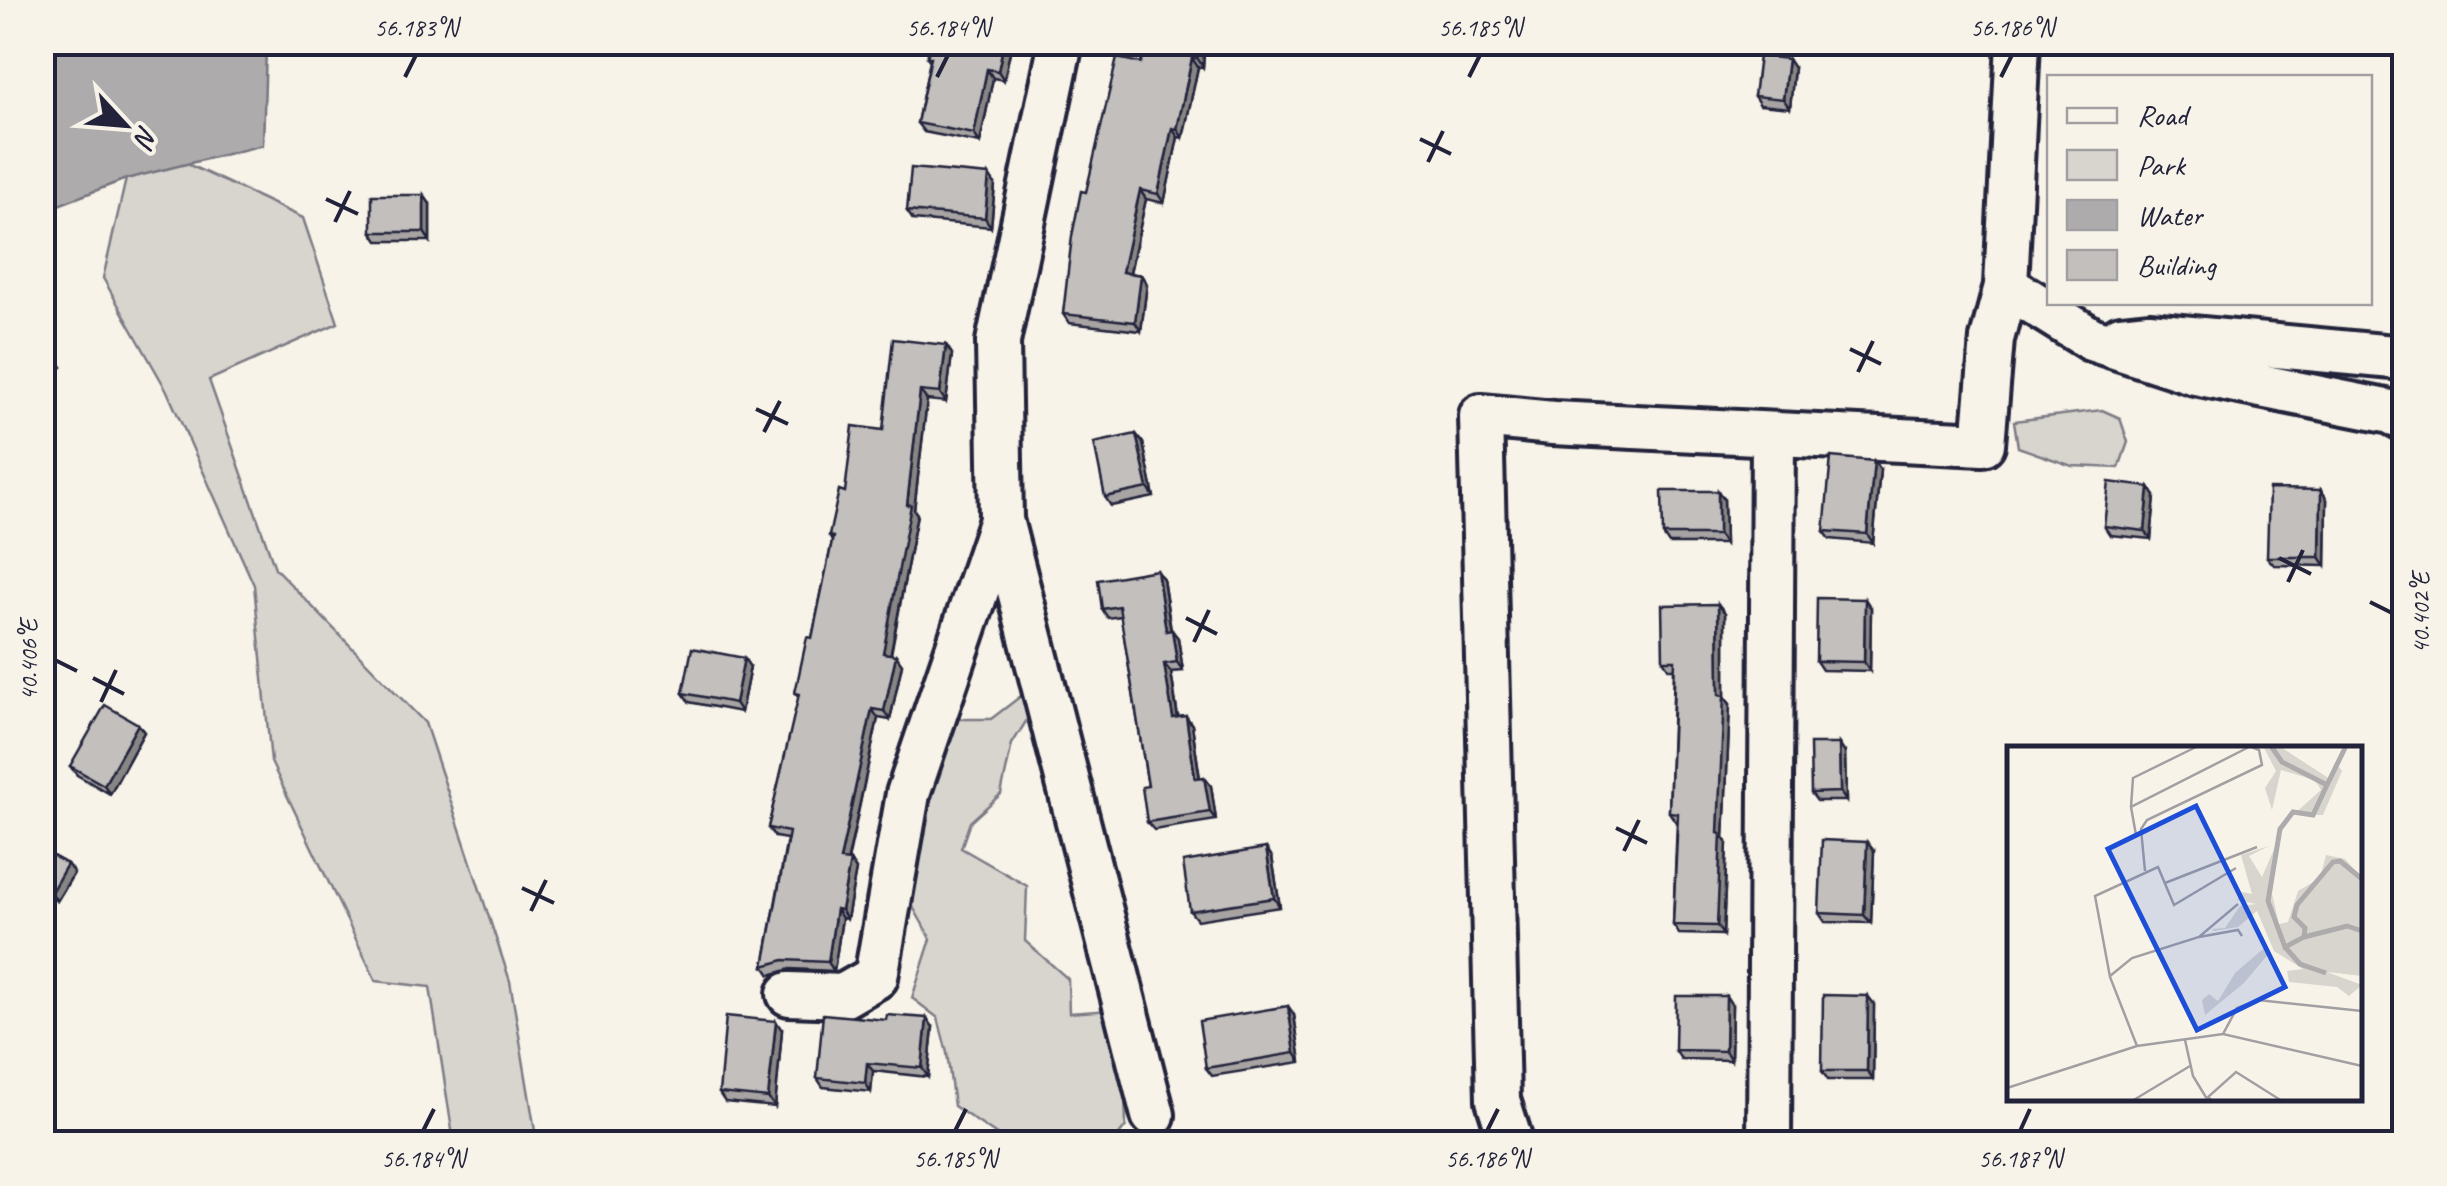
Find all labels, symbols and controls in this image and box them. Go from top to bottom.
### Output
text: 56.183°N [374,12,462,44]
text: 56.184°N [906,12,994,44]
text: 56.185°N [1438,12,1526,44]
text: 56.186°N [1970,12,2058,44]
north arrow [75,75,175,175]
legend [2047,75,2372,305]
text: Road [2137,96,2191,134]
text: N [125,120,167,155]
text: Park [2137,146,2187,184]
text: Water [2137,196,2204,234]
text: Building [2137,246,2217,284]
text: 40.402°E [2405,569,2437,654]
text: 40.406°E [13,616,45,701]
inset map [2007,746,2362,1101]
text: 56.184°N [381,1143,469,1175]
text: 56.185°N [913,1143,1001,1175]
text: 56.186°N [1445,1143,1533,1175]
text: 56.187°N [1978,1143,2066,1175]

